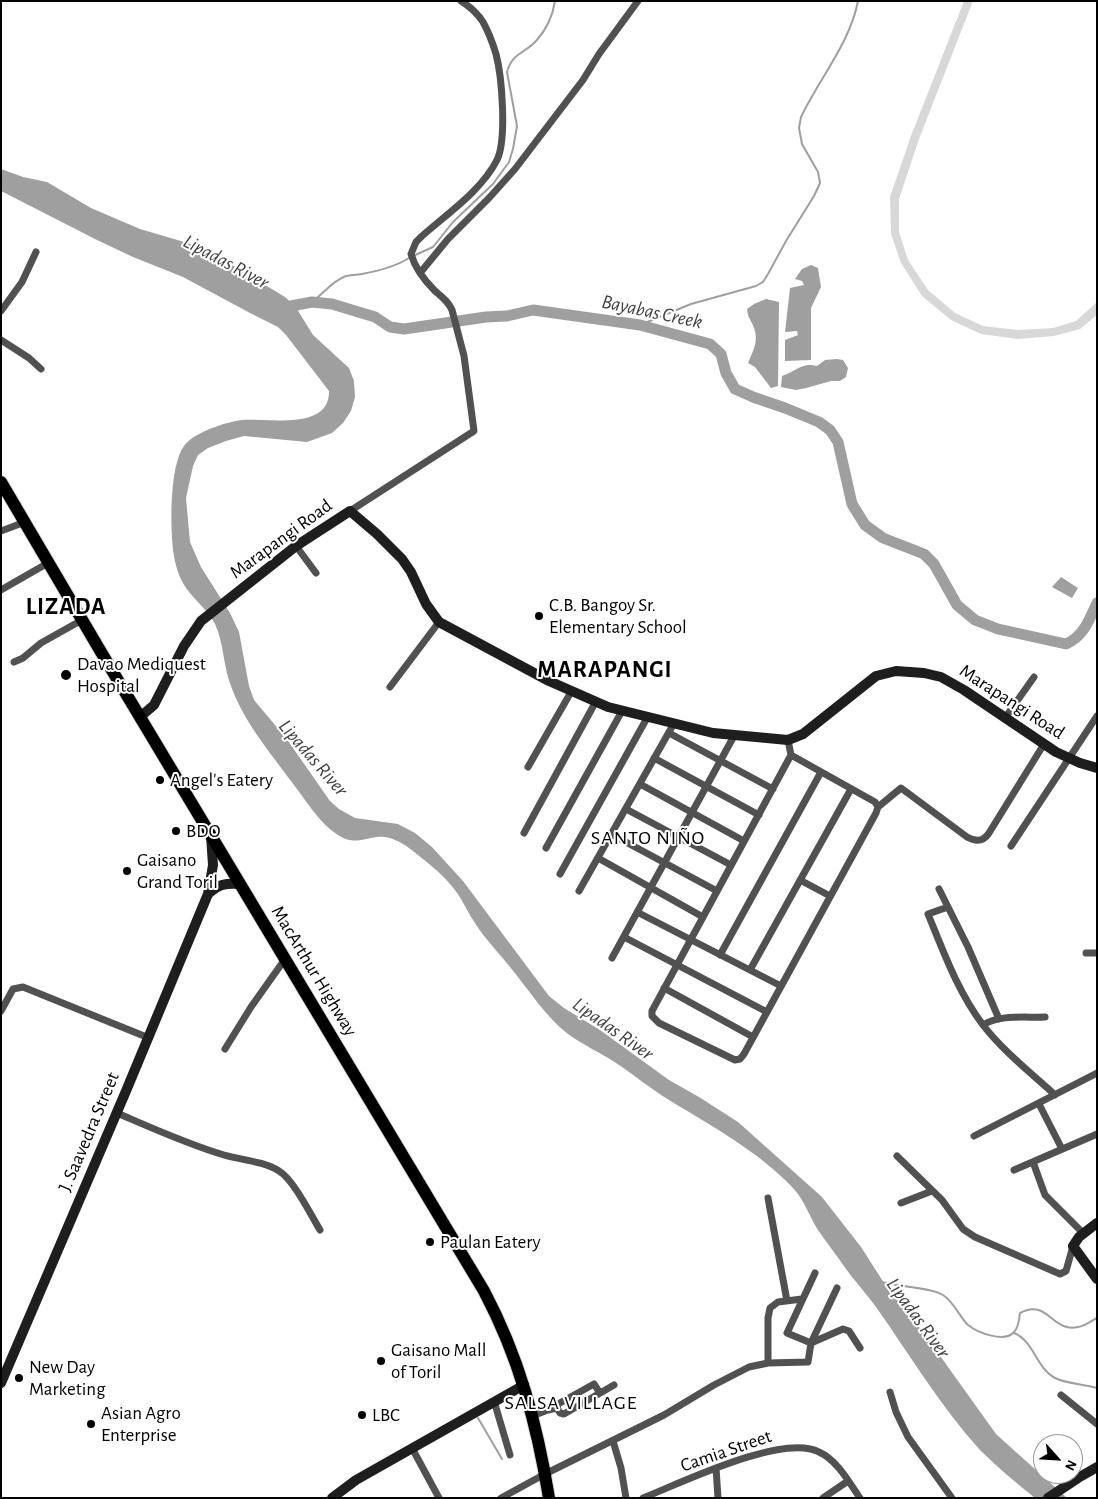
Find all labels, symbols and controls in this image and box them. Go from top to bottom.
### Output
water label: Lipadas River [179,229,273,295]
water label: Bayabas Creek [599,290,705,334]
street label: Marapangi Road [225,494,337,584]
district label: LIZADA [25,593,107,621]
place label: C.B. Bangoy Sr. Elementary School [549,594,687,638]
marker: C.B. Bangoy Sr. Elementary School [533,610,545,622]
place label: Davao Mediquest Hospital [77,653,206,697]
district label: MARAPANGI [536,656,674,684]
street label: Marapangi Road [955,660,1069,744]
marker: Davao Mediquest Hospital [59,668,73,682]
water label: Lipadas River [273,715,353,801]
place label: Angel's Eatery [170,769,273,791]
marker: Angel's Eatery [154,774,166,786]
place label: BDO [186,820,221,842]
marker: BDO [170,825,182,837]
district label: SANTO NIÑO [590,826,706,850]
place label: Gaisano Grand Toril [137,849,218,893]
marker: Gaisano Grand Toril [121,865,133,877]
street label: MacArthur Highway [266,902,362,1040]
water label: Lipadas River [568,992,658,1066]
street label: J. Saavedra Street [54,1069,124,1195]
place label: Paulan Eatery [440,1231,541,1253]
marker: Paulan Eatery [424,1236,436,1248]
water label: Lipadas River [881,1273,955,1363]
place label: Gaisano Mall of Toril [391,1339,486,1383]
marker: Gaisano Mall of Toril [375,1355,387,1367]
place label: New Day Marketing [29,1356,105,1400]
marker: New Day Marketing [13,1372,25,1384]
district label: SALSA VILLAGE [503,1391,639,1415]
place label: Asian Agro Enterprise [101,1402,181,1446]
place label: LBC [372,1404,400,1426]
marker: LBC [356,1409,368,1421]
marker: Asian Agro Enterprise [85,1418,97,1430]
street label: Camia Street [677,1425,775,1477]
north arrow [1033,1434,1083,1484]
text: N [1062,1458,1079,1473]

